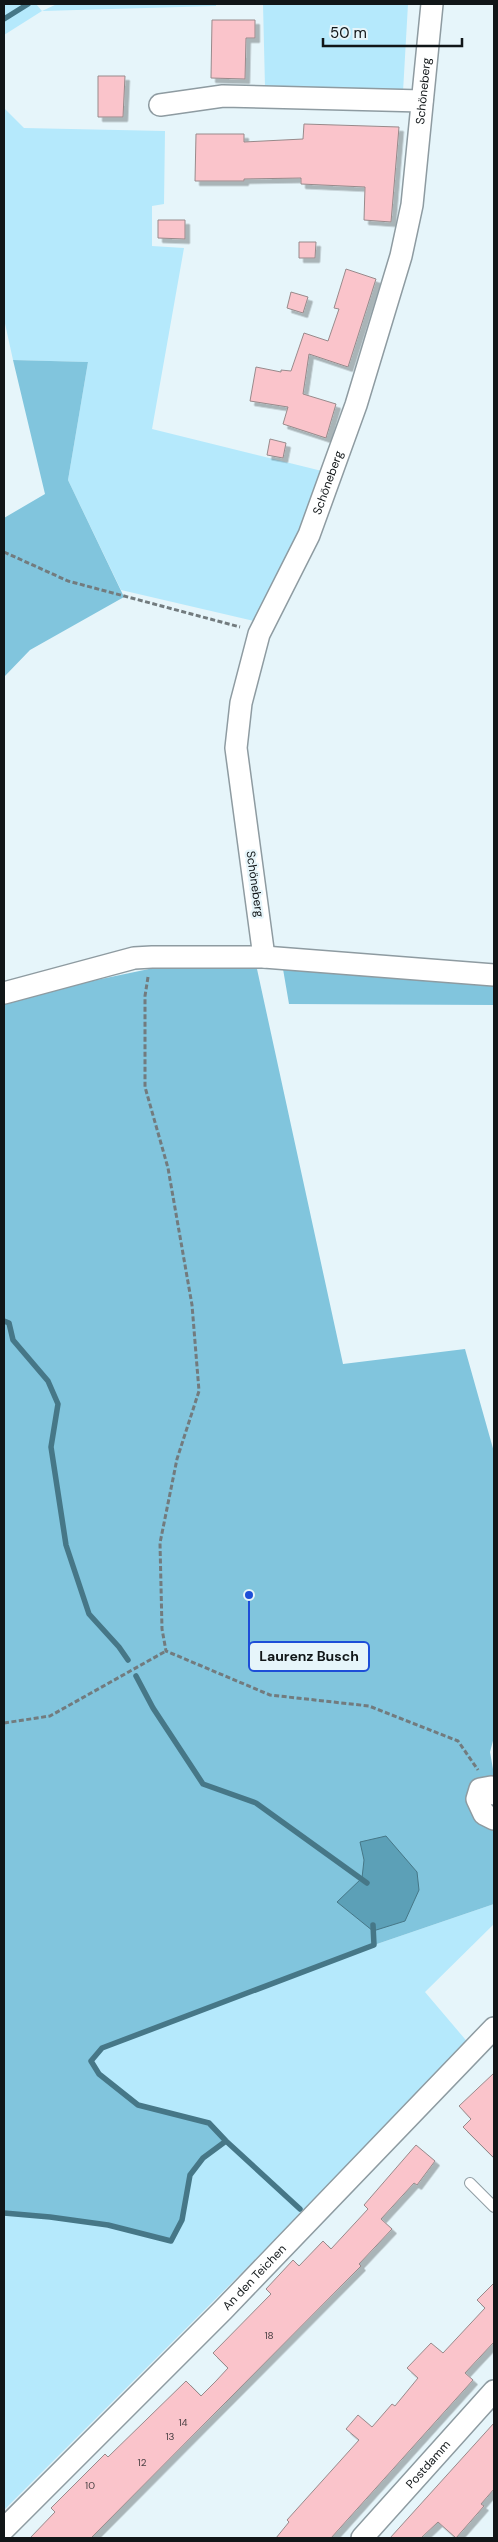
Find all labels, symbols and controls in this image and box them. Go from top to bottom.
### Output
scale bar [323,15,462,47]
text: 50 m [330,23,367,43]
street label: Schöneberg [412,57,435,125]
street label: Schöneberg [309,448,347,517]
street label: Schöneberg [242,850,268,919]
callout: Laurenz Busch [249,1642,369,1671]
text: Laurenz Busch [259,1647,359,1665]
street label: An den Teichen [219,2241,290,2314]
house number: 18 [264,2329,274,2342]
house number: 14 [178,2416,188,2429]
house number: 13 [165,2430,175,2443]
street label: Postdamm [402,2437,454,2492]
house number: 12 [138,2456,147,2469]
house number: 10 [85,2479,95,2492]

